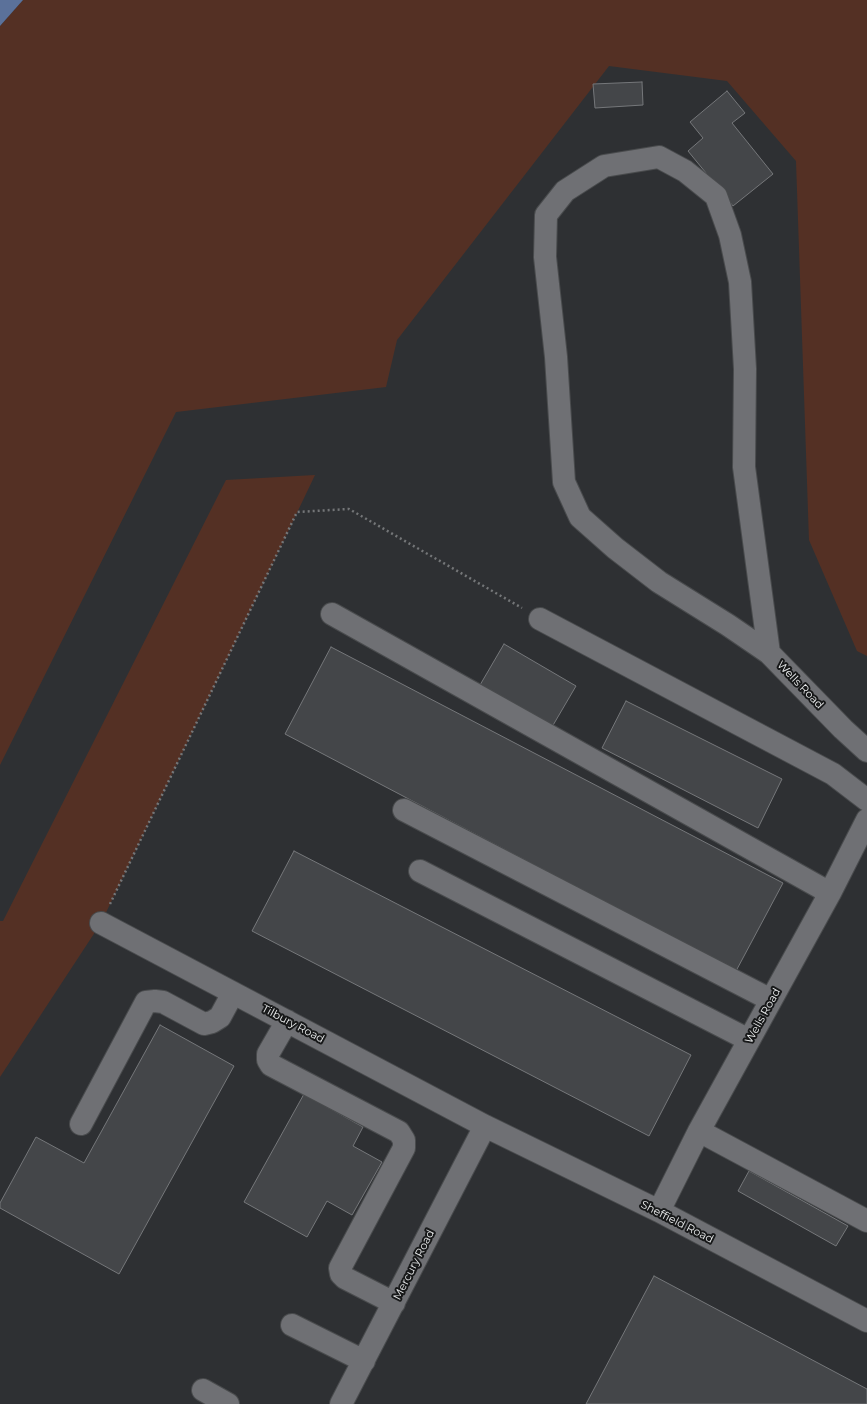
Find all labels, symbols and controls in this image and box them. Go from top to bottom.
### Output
street label: Wells Road [774,658,826,712]
street label: Wells Road [742,986,784,1046]
street label: Tilbury Road [259,1002,327,1046]
street label: Sheffield Road [638,1198,716,1246]
street label: Mercury Road [391,1228,437,1302]

